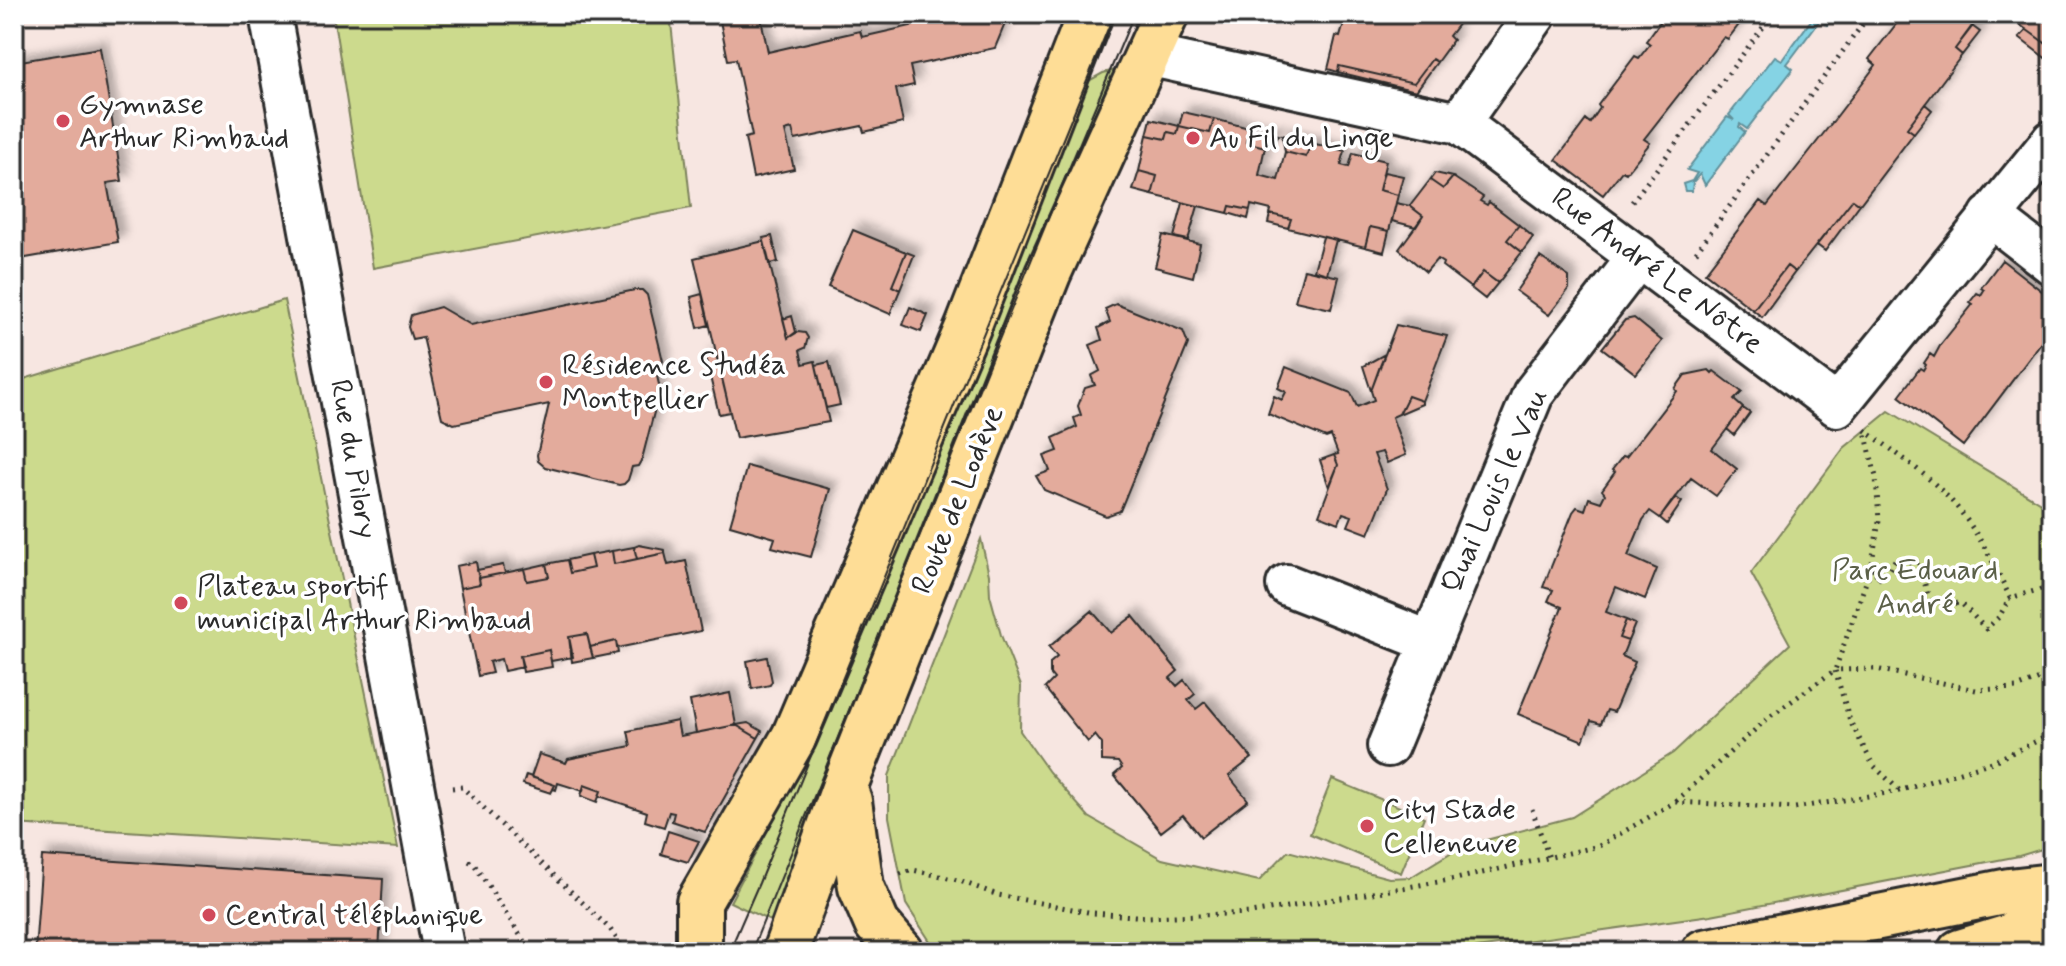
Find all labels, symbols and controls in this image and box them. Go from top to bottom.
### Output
place label: Gymnase Arthur Rimbaud [79,85,289,158]
marker: Gymnase Arthur Rimbaud [54,112,72,130]
place label: Au Fil du Linge [1209,119,1394,160]
marker: Au Fil du Linge [1184,129,1202,147]
street label: Rue André Le Nôtre [1543,179,1771,363]
place label: Résidence Studéa Montpellier [562,346,786,419]
marker: Résidence Studéa Montpellier [537,373,555,391]
street label: Rue du Pilory [320,376,386,542]
street label: Quai Louis le Vau [1432,382,1558,600]
street label: Route de Lodève [903,400,1013,600]
park label: Parc Edouard André [1832,551,1998,624]
place label: Plateau sportif municipal Arthur Rimbaud [197,567,531,640]
marker: Plateau sportif municipal Arthur Rimbaud [172,594,190,612]
place label: City Stade Celleneuve [1383,790,1518,863]
marker: City Stade Celleneuve [1358,817,1376,835]
place label: Central téléphonique [225,896,483,935]
marker: Central téléphonique [200,906,218,924]

